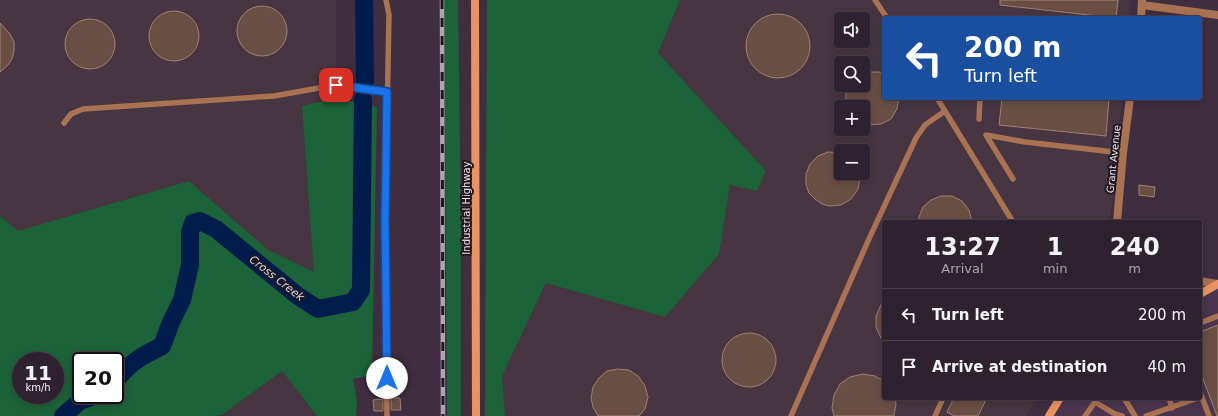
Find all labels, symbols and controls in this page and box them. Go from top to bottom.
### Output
map controls [834,12,870,180]
button: sound [834,12,870,48]
text: 200 m [964,31,1061,64]
icon: left [898,32,950,84]
button: search [834,56,870,92]
text: Turn left [964,65,1037,86]
pin [319,68,353,102]
icon: arrive [325,74,347,96]
button: + [834,100,870,136]
street label: Grant Avenue [1104,124,1123,194]
button: − [834,144,870,180]
street label: Industrial Highway [461,161,472,255]
text: 13:27 [924,233,1001,261]
text: 1 [1047,233,1063,261]
text: 240 [1110,233,1160,261]
water label: Cross Creek [247,253,307,304]
text: Arrival [941,261,984,276]
text: min [1043,261,1067,276]
text: m [1128,261,1141,276]
icon: left [898,304,920,326]
text: Turn left [932,306,1004,324]
text: 200 m [1138,306,1186,324]
speed limit sign: 20 [72,352,124,404]
icon: arrive [898,356,920,378]
position arrow [366,357,408,399]
text: Arrive at destination [932,358,1107,376]
text: 40 m [1148,358,1186,376]
text: 11 [24,361,52,385]
text: km/h [25,382,51,393]

